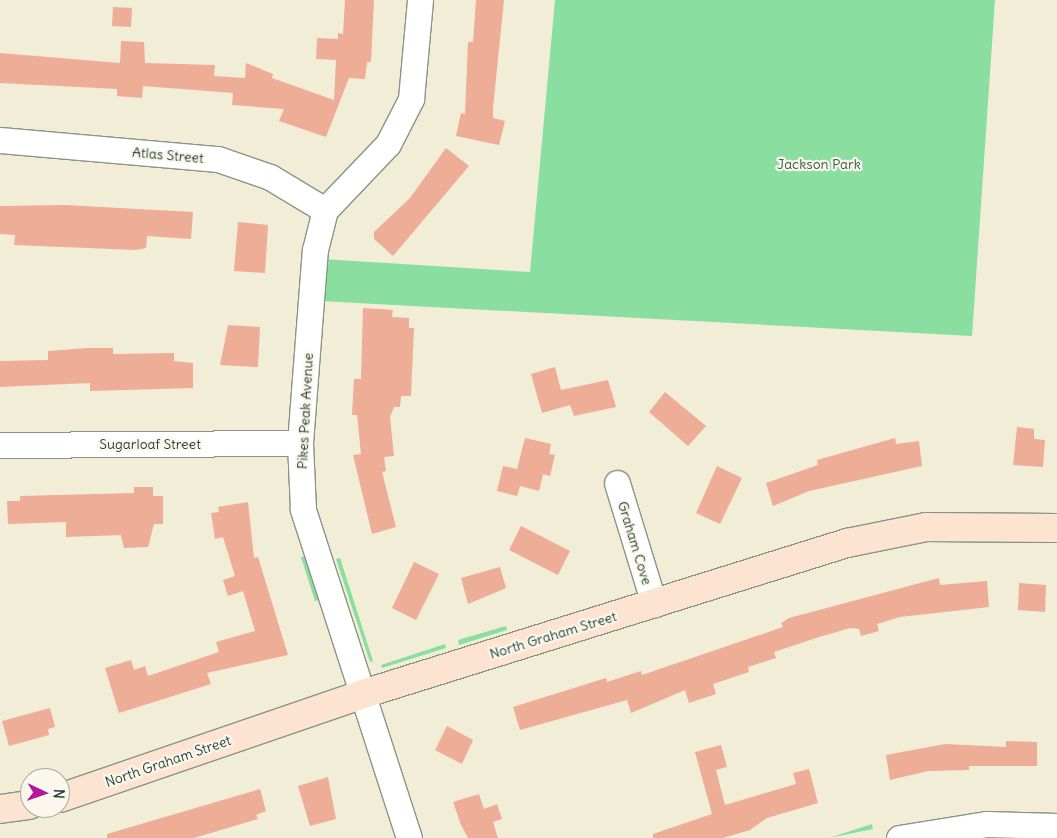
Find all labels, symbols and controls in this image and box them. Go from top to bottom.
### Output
street label: Atlas Street [132,144,204,166]
park label: Jackson Park [777,156,861,172]
street label: Pikes Peak Avenue [294,352,316,470]
street label: Sugarloaf Street [99,436,201,452]
street label: Graham Cove [614,499,656,587]
street label: North Graham Street [487,608,619,662]
street label: North Graham Street [103,732,233,790]
north arrow [20,768,70,818]
text: N [50,788,68,799]

